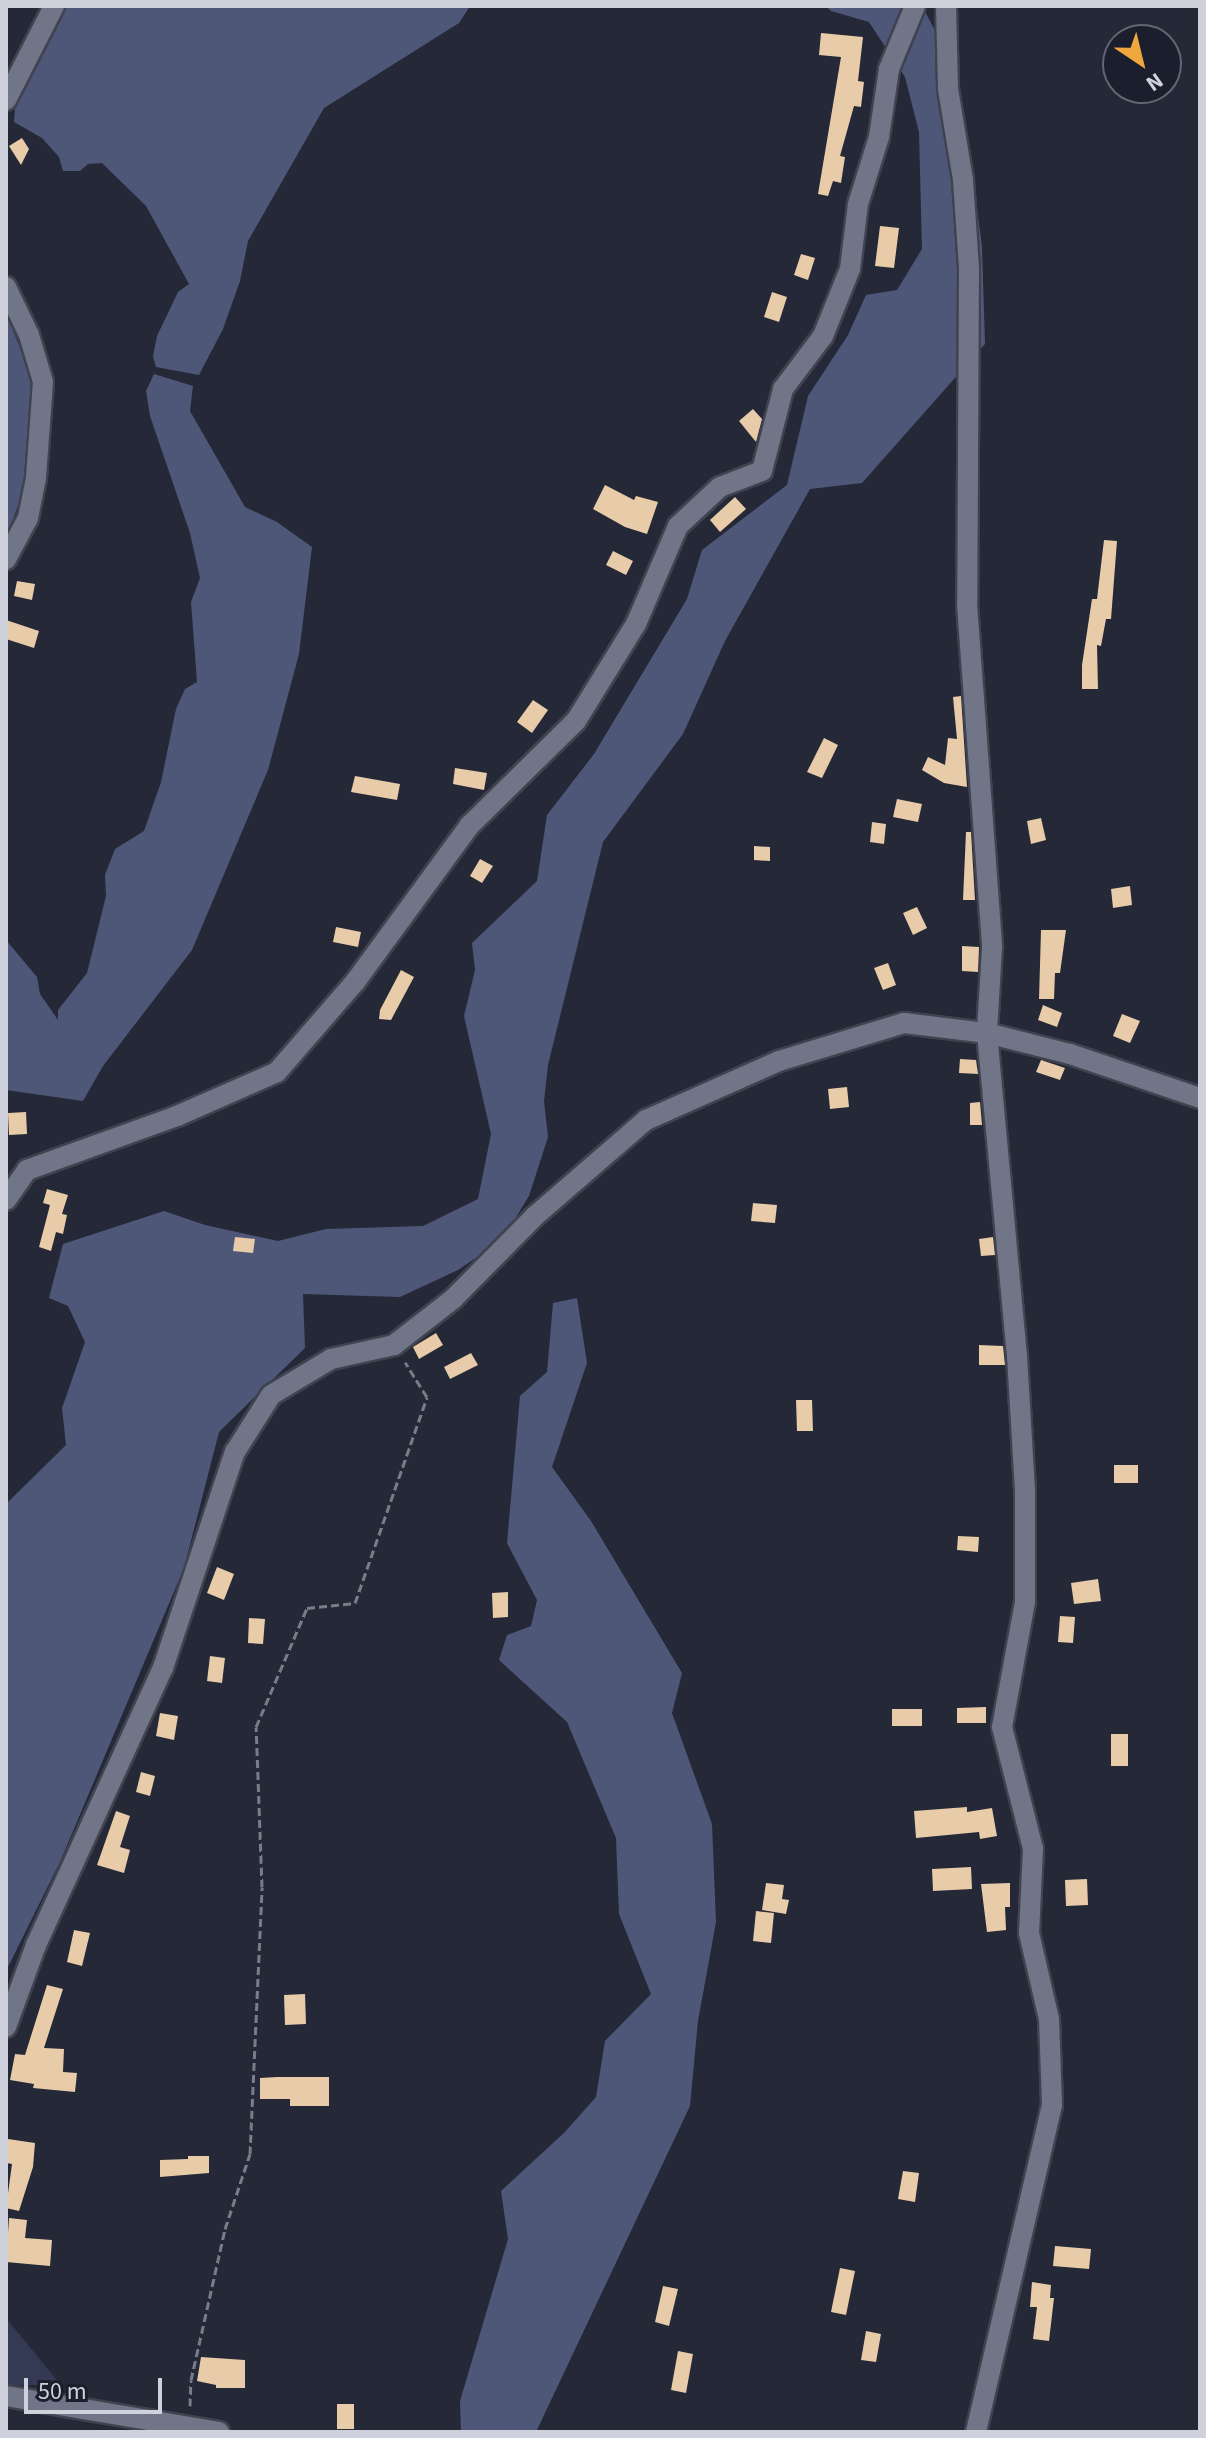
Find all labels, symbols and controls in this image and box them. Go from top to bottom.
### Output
north arrow [1102,24,1182,104]
text: N [1139,65,1170,99]
scale bar [28,2362,166,2412]
text: 50 m [38,2374,87,2409]

